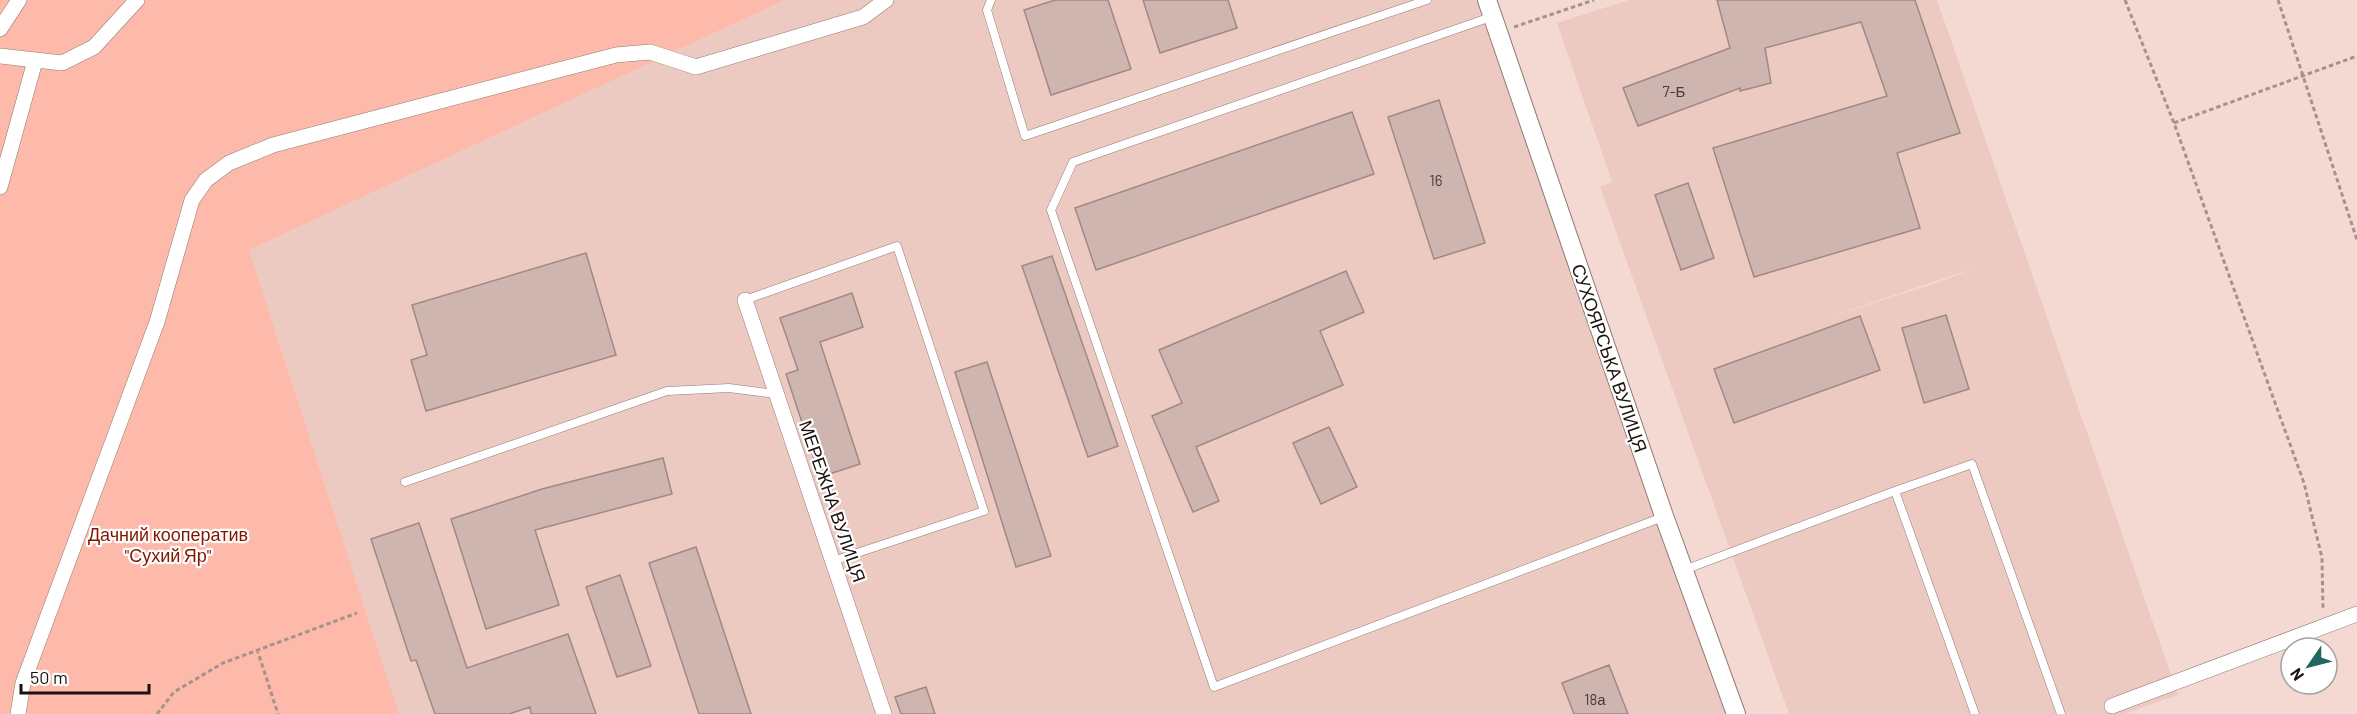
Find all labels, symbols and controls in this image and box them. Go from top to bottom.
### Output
house number: 7-Б [1663,82,1686,100]
house number: 16 [1430,171,1442,189]
street label: СУХОЯРСЬКА ВУЛИЦЯ [1567,261,1653,455]
street label: МЕРЕЖНА ВУЛИЦЯ [795,417,871,585]
park label: Дачний кооператив "Сухий Яр" [88,523,248,566]
north arrow [2279,636,2339,696]
scale bar [21,657,148,695]
text: N [2285,665,2307,685]
text: 50 m [30,666,68,688]
house number: 18а [1584,690,1606,708]

